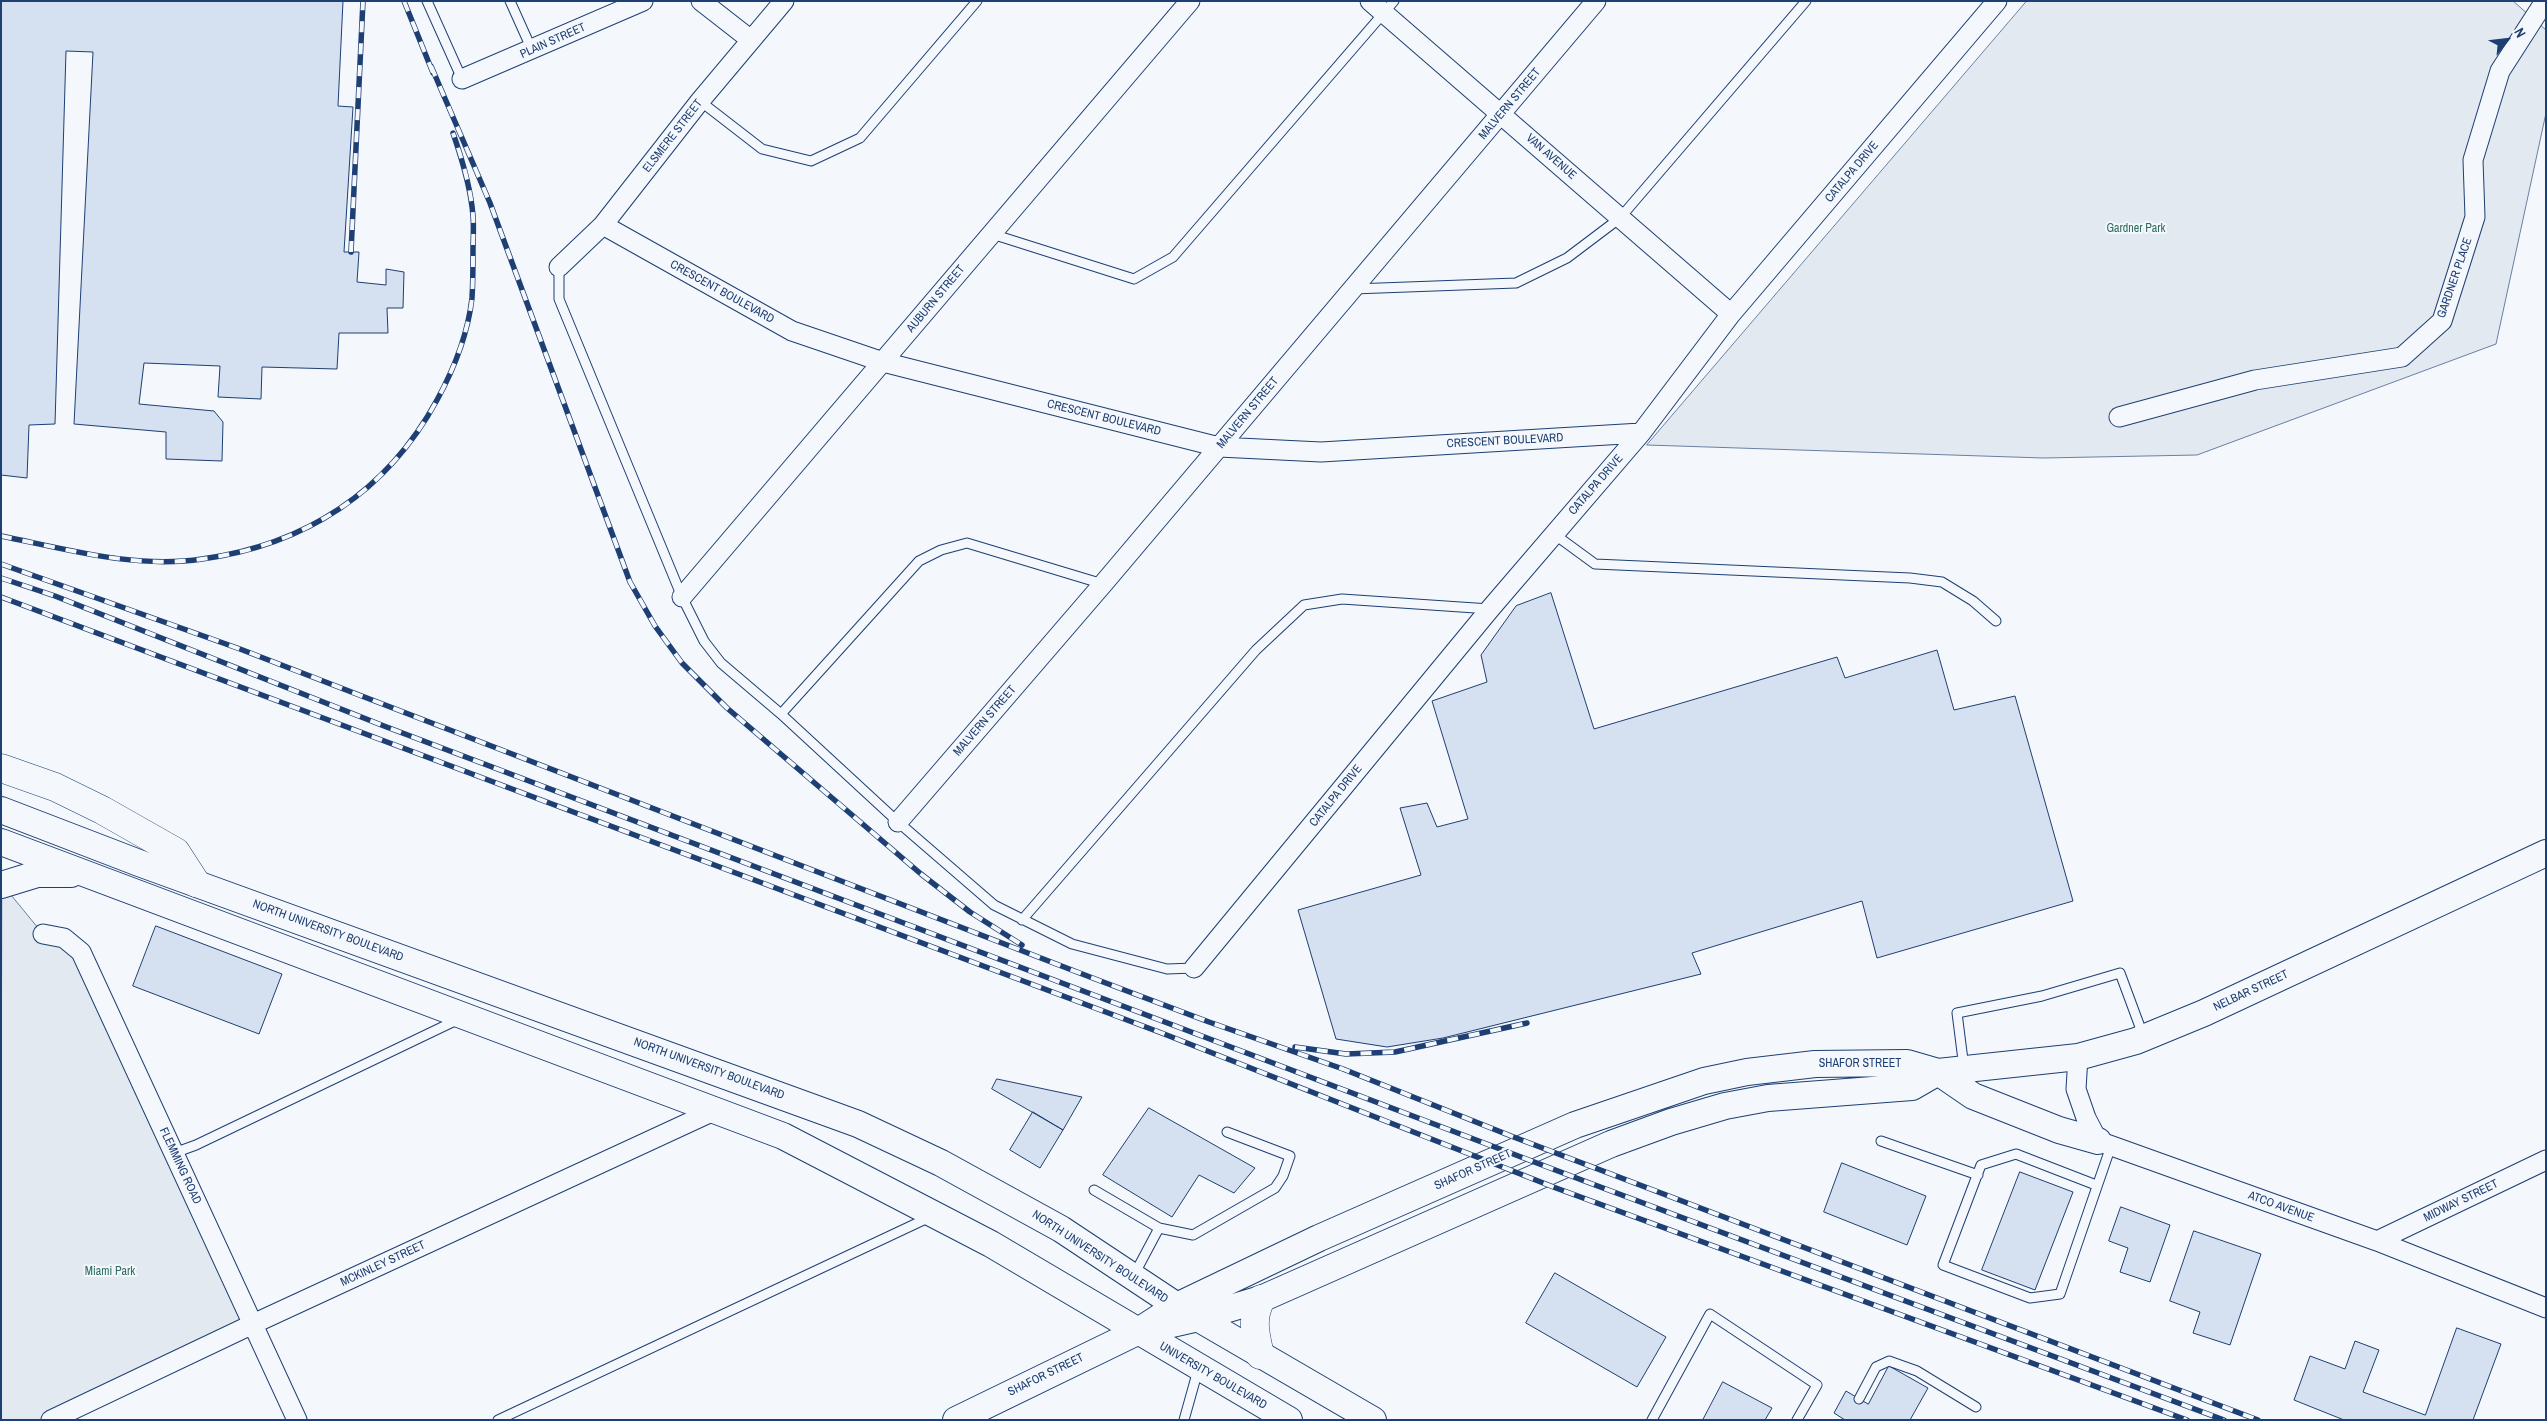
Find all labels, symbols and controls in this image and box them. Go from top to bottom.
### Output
north arrow [2482,15,2532,65]
street label: PLAIN STREET [518,20,588,62]
text: N [2510,25,2530,41]
street label: MALVERN STREET [1476,66,1544,142]
street label: ELSMERE STREET [640,97,706,175]
street label: VAN AVENUE [1523,131,1579,183]
street label: CATALPA DRIVE [1822,138,1882,206]
park label: Gardner Park [2106,222,2166,236]
street label: GARDNER PLACE [2434,236,2476,320]
street label: CRESCENT BOULEVARD [667,257,777,327]
street label: AUBURN STREET [904,263,968,335]
street label: MALVERN STREET [1214,375,1282,451]
street label: CRESCENT BOULEVARD [1046,397,1162,439]
street label: CRESCENT BOULEVARD [1446,431,1564,451]
street label: CATALPA DRIVE [1566,452,1626,518]
street label: MALVERN STREET [951,683,1019,759]
street label: CATALPA DRIVE [1307,762,1365,830]
street label: NORTH UNIVERSITY BOULEVARD [251,897,405,965]
street label: NELBAR STREET [2211,967,2291,1015]
street label: NORTH UNIVERSITY BOULEVARD [632,1035,786,1103]
street label: SHAFOR STREET [1819,1057,1901,1071]
street label: FLEMMING ROAD [156,1125,204,1207]
street label: SHAFOR STREET [1432,1147,1514,1193]
street label: MIDWAY STREET [2421,1177,2501,1225]
street label: ATCO AVENUE [2246,1188,2316,1226]
street label: NORTH UNIVERSITY BOULEVARD [1029,1208,1171,1306]
street label: MCKINLEY STREET [338,1238,428,1290]
park label: Miami Park [85,1265,135,1279]
street label: UNIVERSITY BOULEVARD [1157,1339,1269,1413]
street label: SHAFOR STREET [1006,1350,1086,1400]

